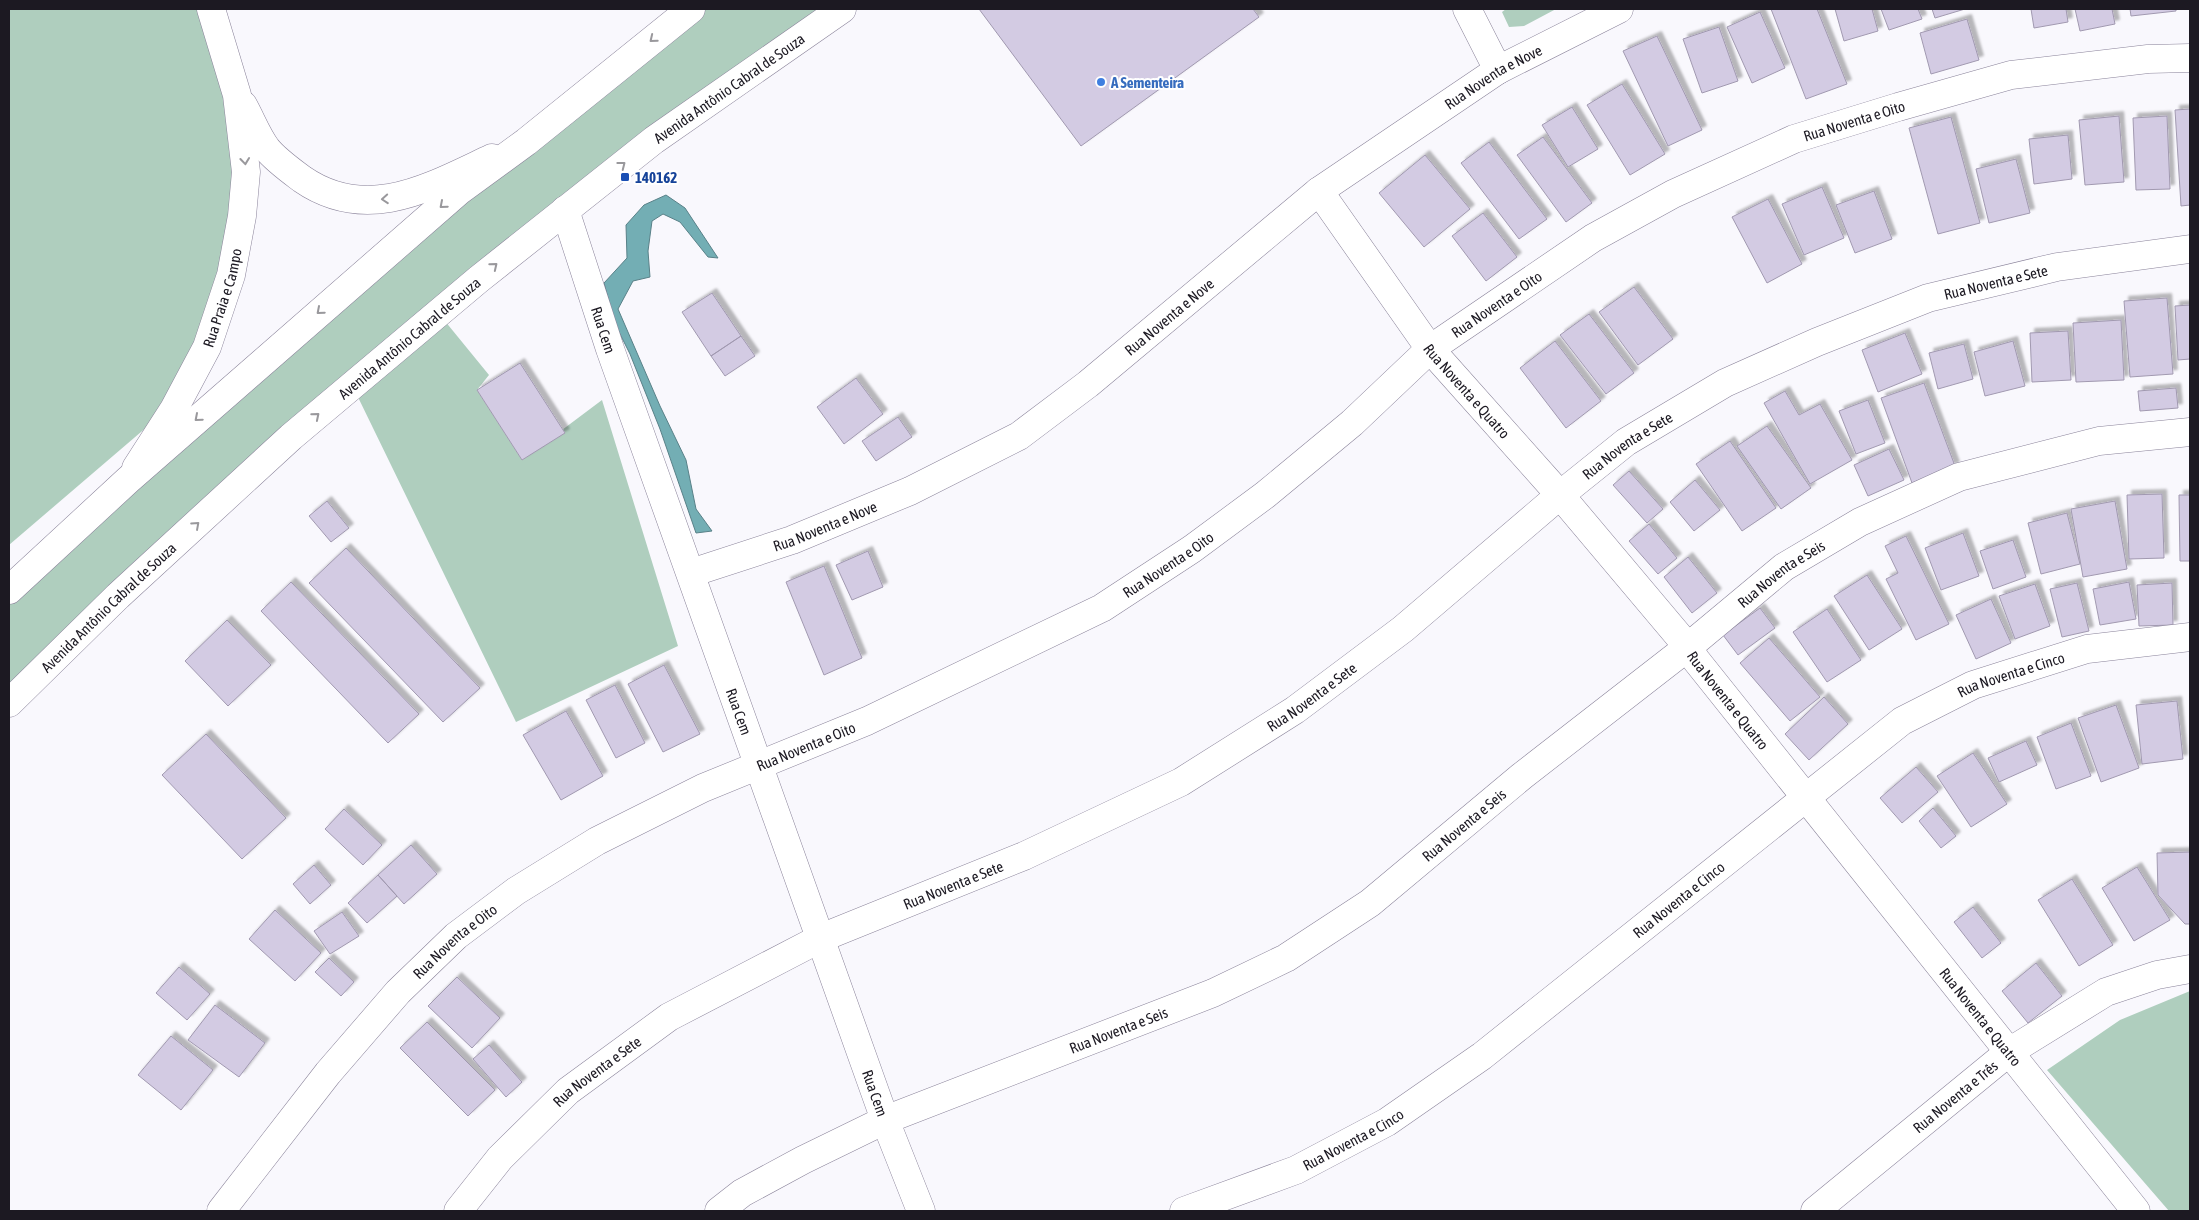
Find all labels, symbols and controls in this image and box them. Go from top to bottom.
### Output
street label: Avenida Antônio Cabral de Souza [650,29,808,146]
one-way arrow [650,34,659,42]
street label: Rua Noventa e Nove [1441,41,1545,112]
place label: A Sementeira [1110,74,1184,91]
marker: A Sementeira [1095,76,1107,88]
street label: Rua Noventa e Oito [1801,97,1907,144]
one-way arrow [239,157,250,165]
one-way arrow [616,162,625,171]
place label: 140162 [635,169,677,186]
marker: 140162 [619,171,631,183]
one-way arrow [380,194,388,205]
one-way arrow [440,199,449,208]
street label: Rua Praia e Campo [199,247,244,349]
street label: Rua Noventa e Sete [1942,261,2049,302]
one-way arrow [489,263,498,272]
street label: Rua Noventa e Oito [1448,267,1545,341]
street label: Avenida Antônio Cabral de Souza [335,273,483,402]
street label: Rua Noventa e Nove [1121,274,1217,358]
street label: Rua Cem [588,304,619,355]
one-way arrow [316,305,325,314]
street label: Rua Noventa e Quatro [1420,340,1514,442]
street label: Rua Noventa e Sete [1579,408,1675,482]
one-way arrow [194,412,203,421]
one-way arrow [311,412,320,421]
street label: Rua Noventa e Nove [771,497,879,554]
one-way arrow [190,521,199,530]
street label: Rua Noventa e Oito [1119,528,1216,601]
street label: Rua Noventa e Seis [1734,536,1828,611]
street label: Avenida Antônio Cabral de Souza [37,539,179,675]
street label: Rua Noventa e Quatro [1684,648,1772,753]
street label: Rua Noventa e Cinco [1954,648,2067,700]
street label: Rua Noventa e Sete [1263,659,1360,734]
street label: Rua Cem [723,686,755,737]
street label: Rua Noventa e Oito [754,718,858,774]
street label: Rua Noventa e Seis [1418,785,1509,865]
street label: Rua Noventa e Sete [901,857,1006,912]
street label: Rua Noventa e Cinco [1629,858,1727,941]
street label: Rua Noventa e Oito [409,900,500,982]
street label: Rua Noventa e Quatro [1936,964,2025,1069]
street label: Rua Noventa e Seis [1067,1003,1170,1056]
street label: Rua Noventa e Sete [549,1032,644,1110]
street label: Rua Noventa e Três [1909,1057,2001,1136]
street label: Rua Cem [859,1067,891,1119]
street label: Rua Noventa e Cinco [1300,1105,1407,1173]

